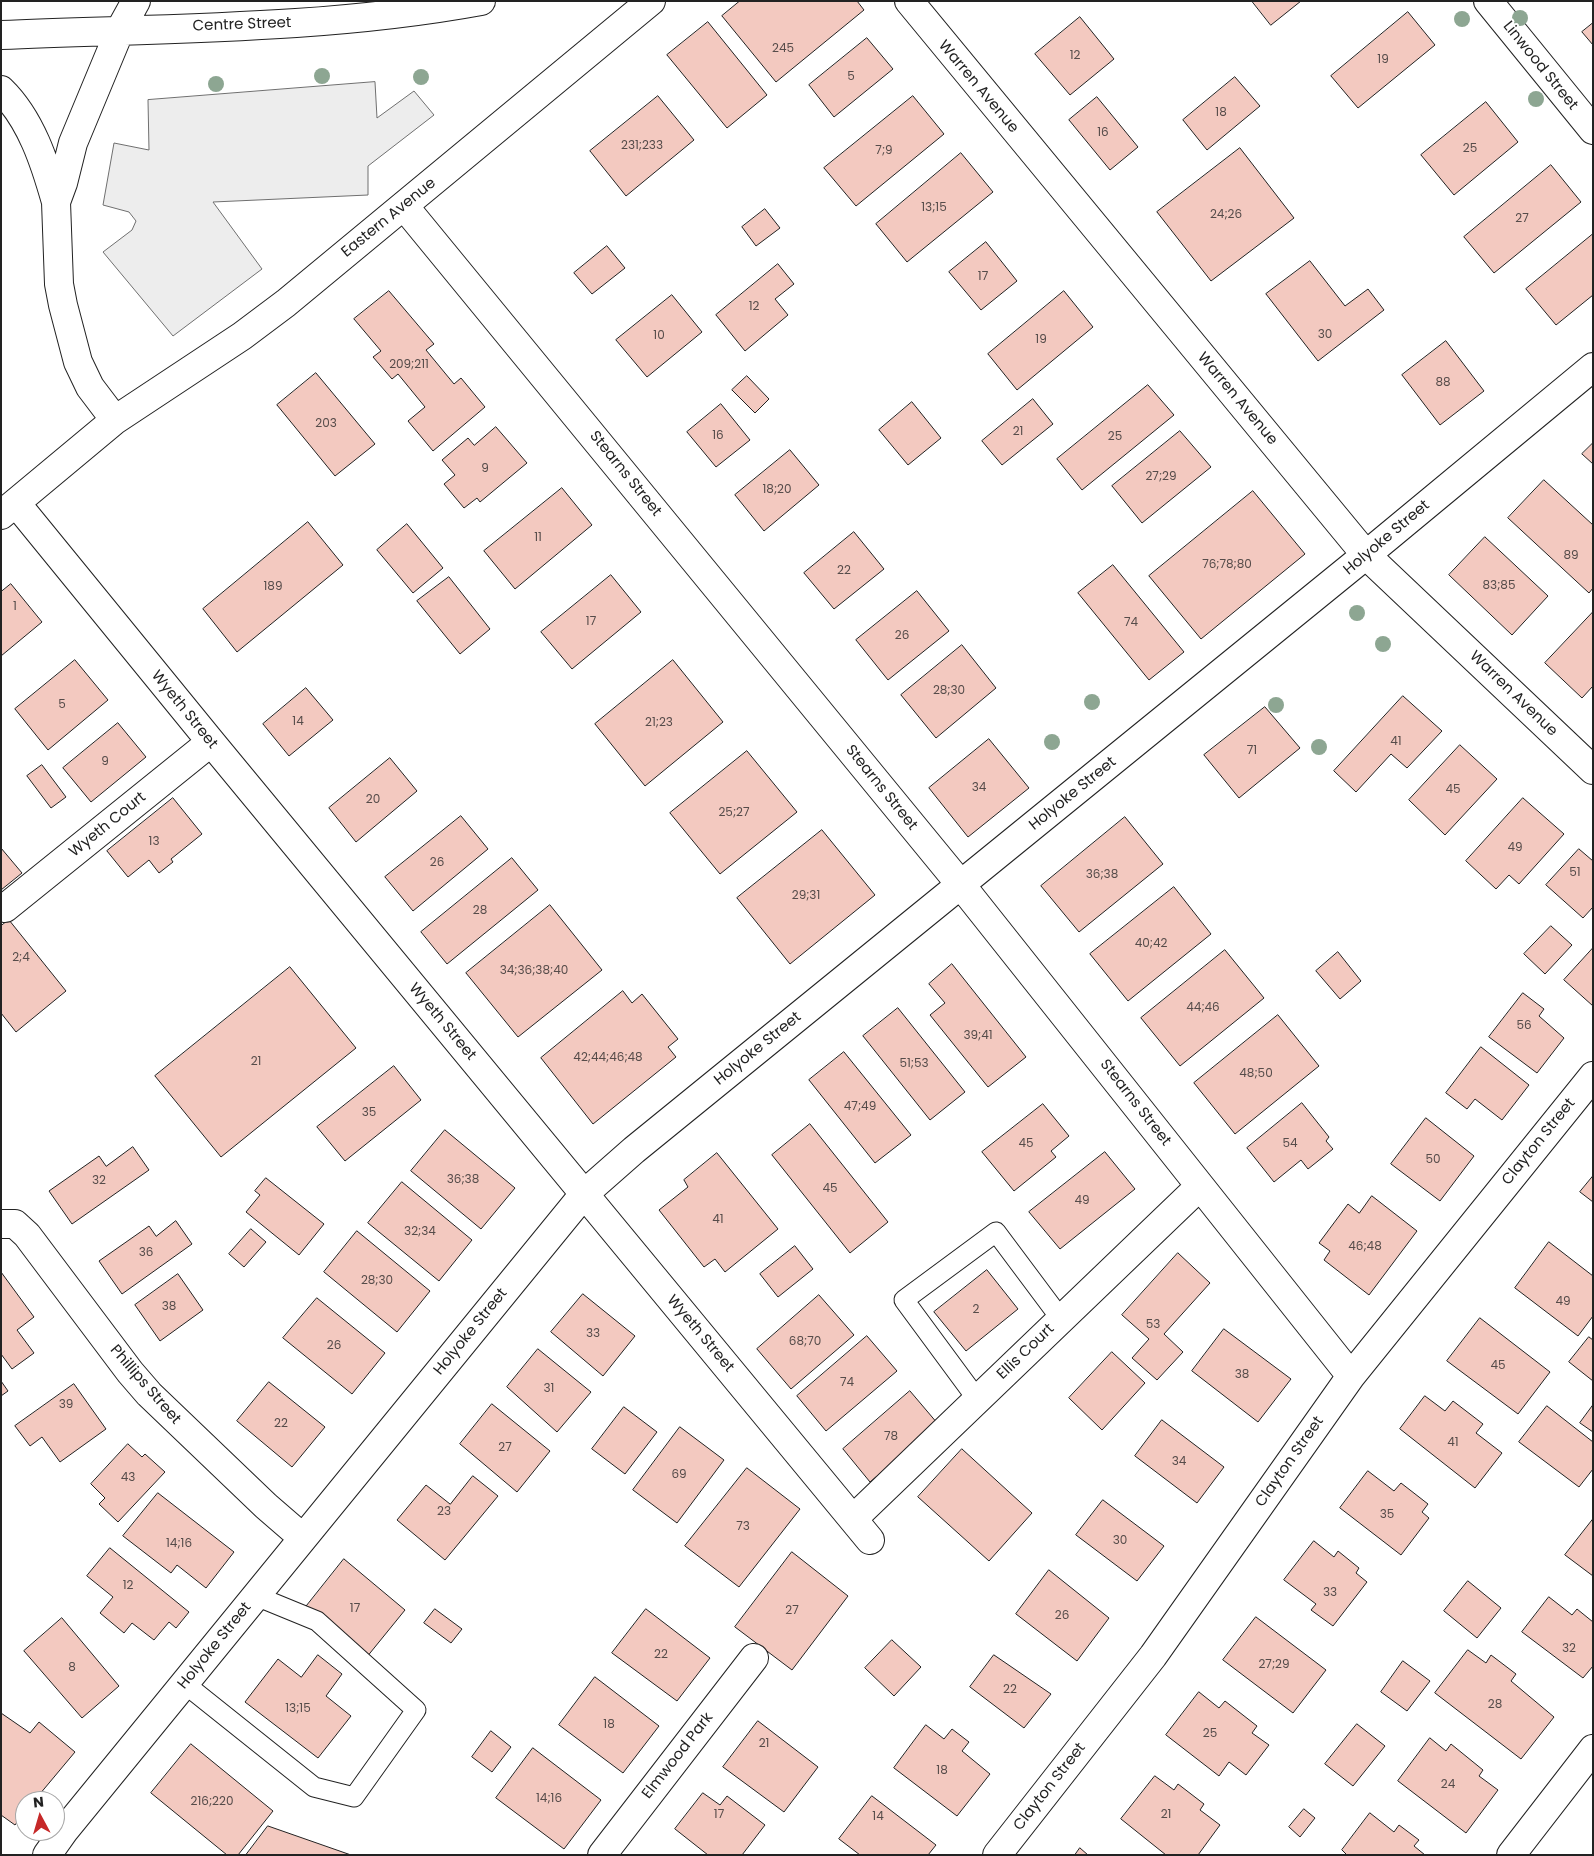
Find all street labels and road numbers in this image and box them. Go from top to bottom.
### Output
street label: Centre Street [192,14,292,36]
street label: Linwood Street [1499,18,1581,114]
street label: Warren Avenue [934,37,1022,137]
street label: Eastern Avenue [338,175,440,261]
street label: Warren Avenue [1193,349,1281,449]
street label: Stearns Street [585,428,665,520]
street label: Holyoke Street [1340,497,1434,579]
street label: Warren Avenue [1465,648,1561,740]
street label: Wyeth Street [147,667,221,753]
street label: Stearns Street [841,742,921,834]
street label: Holyoke Street [1026,753,1120,835]
street label: Wyeth Court [66,789,150,861]
street label: Wyeth Street [404,980,480,1064]
street label: Holyoke Street [711,1008,805,1090]
street label: Stearns Street [1096,1056,1174,1150]
street label: Clayton Street [1499,1095,1579,1189]
street label: Holyoke Street [430,1285,512,1379]
street label: Wyeth Street [662,1292,738,1376]
street label: Ellis Court [994,1320,1058,1384]
street label: Phillips Street [106,1342,184,1428]
street label: Clayton Street [1252,1413,1328,1511]
street label: Holyoke Street [174,1599,256,1693]
street label: Elmwood Park [639,1709,717,1803]
street label: Clayton Street [1010,1740,1090,1834]

